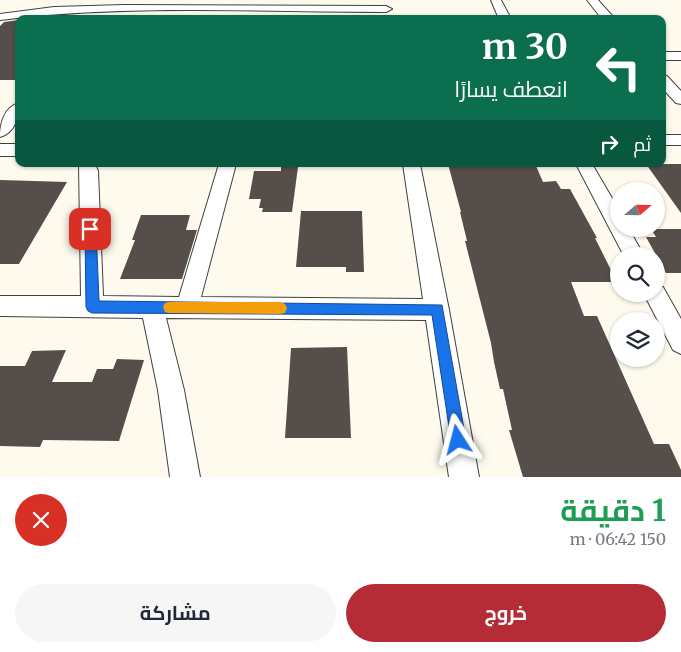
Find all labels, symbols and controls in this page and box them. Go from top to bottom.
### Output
text: 30 m [482,25,568,69]
icon: left [586,35,651,100]
text: انعطف يسارًا [454,75,568,103]
icon: right [595,130,623,158]
text: ثم [633,132,651,156]
north arrow [610,182,665,238]
map controls [610,182,665,367]
pin [69,208,111,250]
icon: arrive [76,215,104,243]
button: search [610,247,665,302]
button: layers [610,312,665,367]
position arrow [431,413,483,465]
text: 1 دقيقة [560,491,666,529]
button: close [15,494,67,546]
text: 150 m · 06:42 [570,529,666,549]
button: مشاركة [15,584,336,642]
button: خروج [346,584,666,642]

